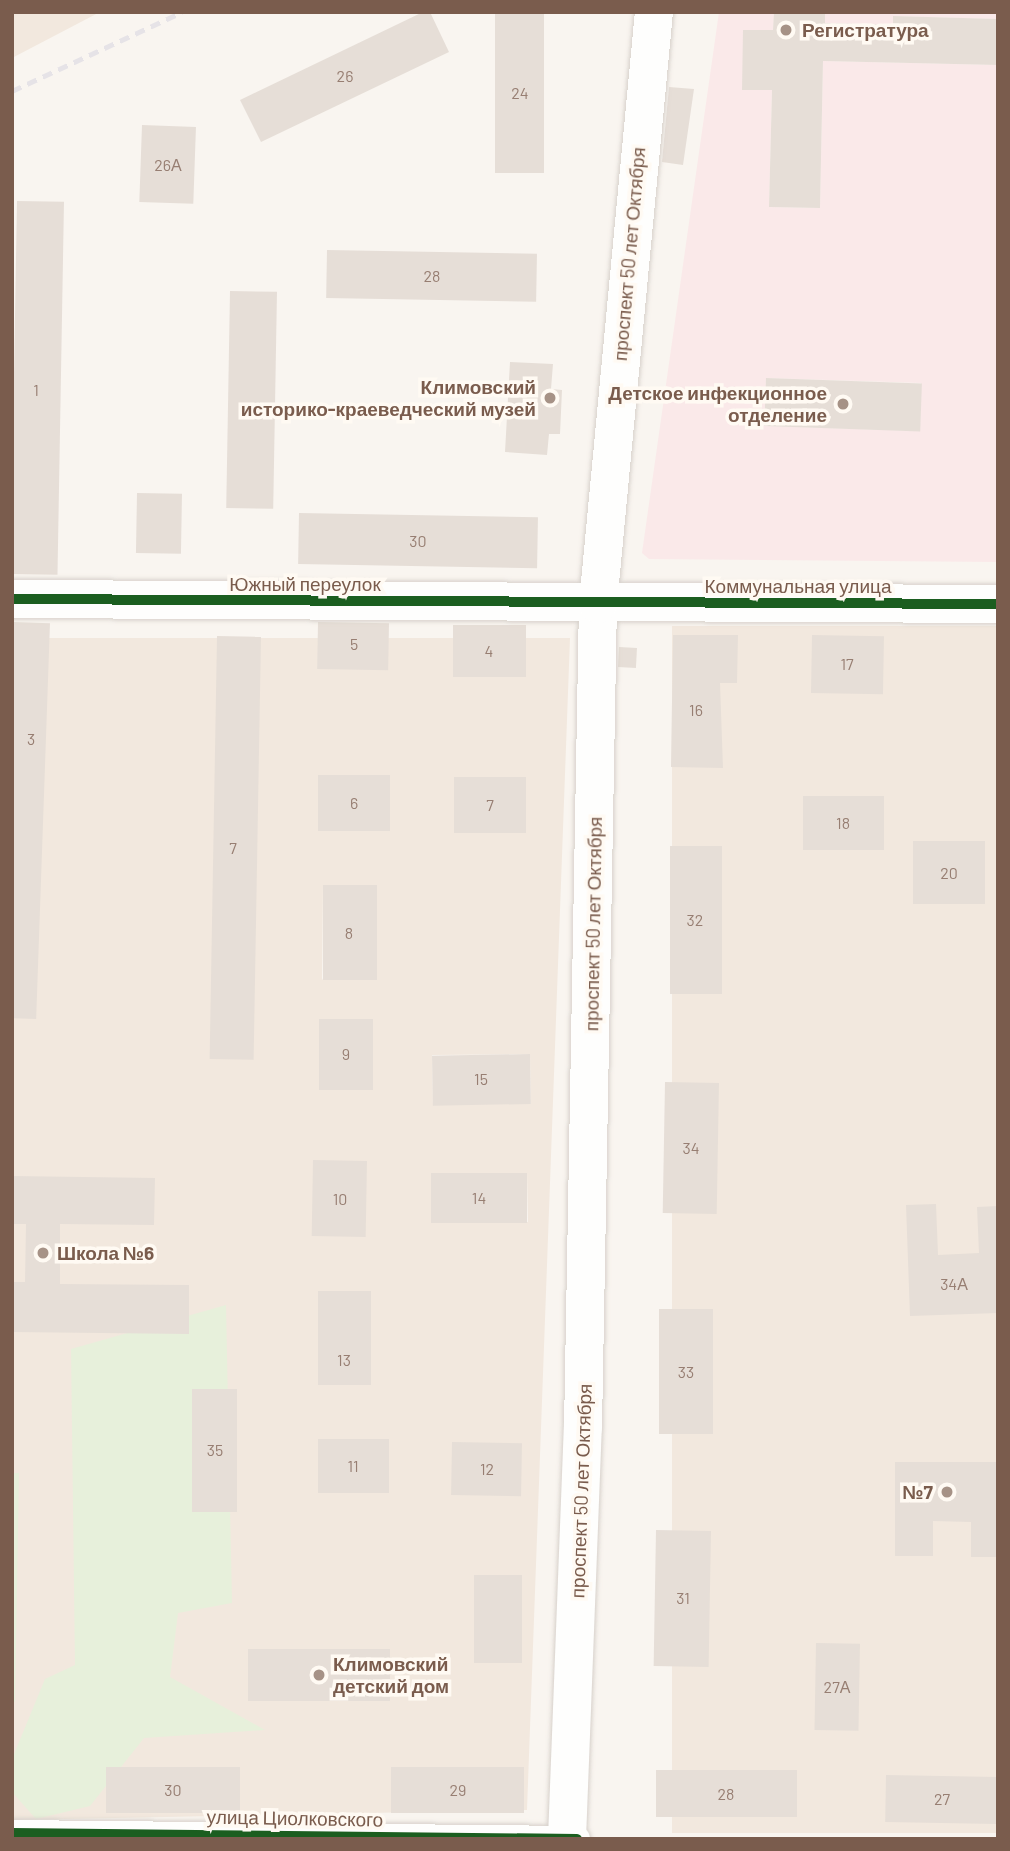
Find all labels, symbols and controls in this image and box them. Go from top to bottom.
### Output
place label: Регистратура [802,19,929,41]
marker: Регистратура [776,20,796,40]
house number: 26 [337,66,353,86]
house number: 24 [511,83,529,103]
street label: проспект 50 лет Октября [608,146,650,362]
house number: 26А [154,155,182,175]
house number: 28 [424,266,440,286]
place label: Климовский историко-краеведческий музей [241,376,536,420]
house number: 1 [33,380,39,400]
place label: Детское инфекционное отделение [608,382,827,426]
marker: Климовский историко-краеведческий музей [542,390,558,406]
marker: Детское инфекционное отделение [833,394,853,414]
house number: 30 [409,531,427,551]
street label: Южный переулок [229,573,381,595]
street label: Коммунальная улица [705,575,891,597]
house number: 5 [350,634,358,654]
house number: 4 [485,641,493,661]
house number: 17 [840,654,854,674]
house number: 16 [689,700,703,720]
house number: 3 [27,729,35,749]
house number: 6 [350,793,358,813]
house number: 7 [486,795,494,815]
house number: 18 [836,813,850,833]
street label: проспект 50 лет Октября [580,817,606,1031]
house number: 7 [229,838,237,858]
house number: 20 [940,863,958,883]
house number: 32 [687,910,703,930]
house number: 8 [345,923,353,943]
house number: 9 [342,1044,350,1064]
house number: 15 [474,1069,488,1089]
house number: 34 [682,1138,700,1158]
house number: 14 [472,1188,486,1208]
house number: 10 [333,1189,347,1209]
place label: Школа №6 [57,1242,154,1264]
marker: Школа №6 [35,1245,51,1261]
house number: 34А [940,1274,968,1294]
house number: 13 [337,1350,351,1370]
house number: 33 [678,1362,694,1382]
street label: проспект 50 лет Октября [566,1383,596,1599]
house number: 35 [207,1440,223,1460]
house number: 11 [347,1456,359,1476]
house number: 12 [480,1459,494,1479]
place label: №7 [902,1481,933,1503]
marker: №7 [939,1484,955,1500]
house number: 31 [676,1588,690,1608]
place label: Климовский детский дом [333,1653,449,1697]
marker: Климовский детский дом [311,1667,327,1683]
house number: 27А [824,1677,850,1697]
house number: 30 [164,1780,182,1800]
house number: 29 [450,1780,466,1800]
house number: 28 [718,1784,734,1804]
house number: 27 [934,1789,950,1809]
street label: улица Циолковского [207,1805,383,1831]

